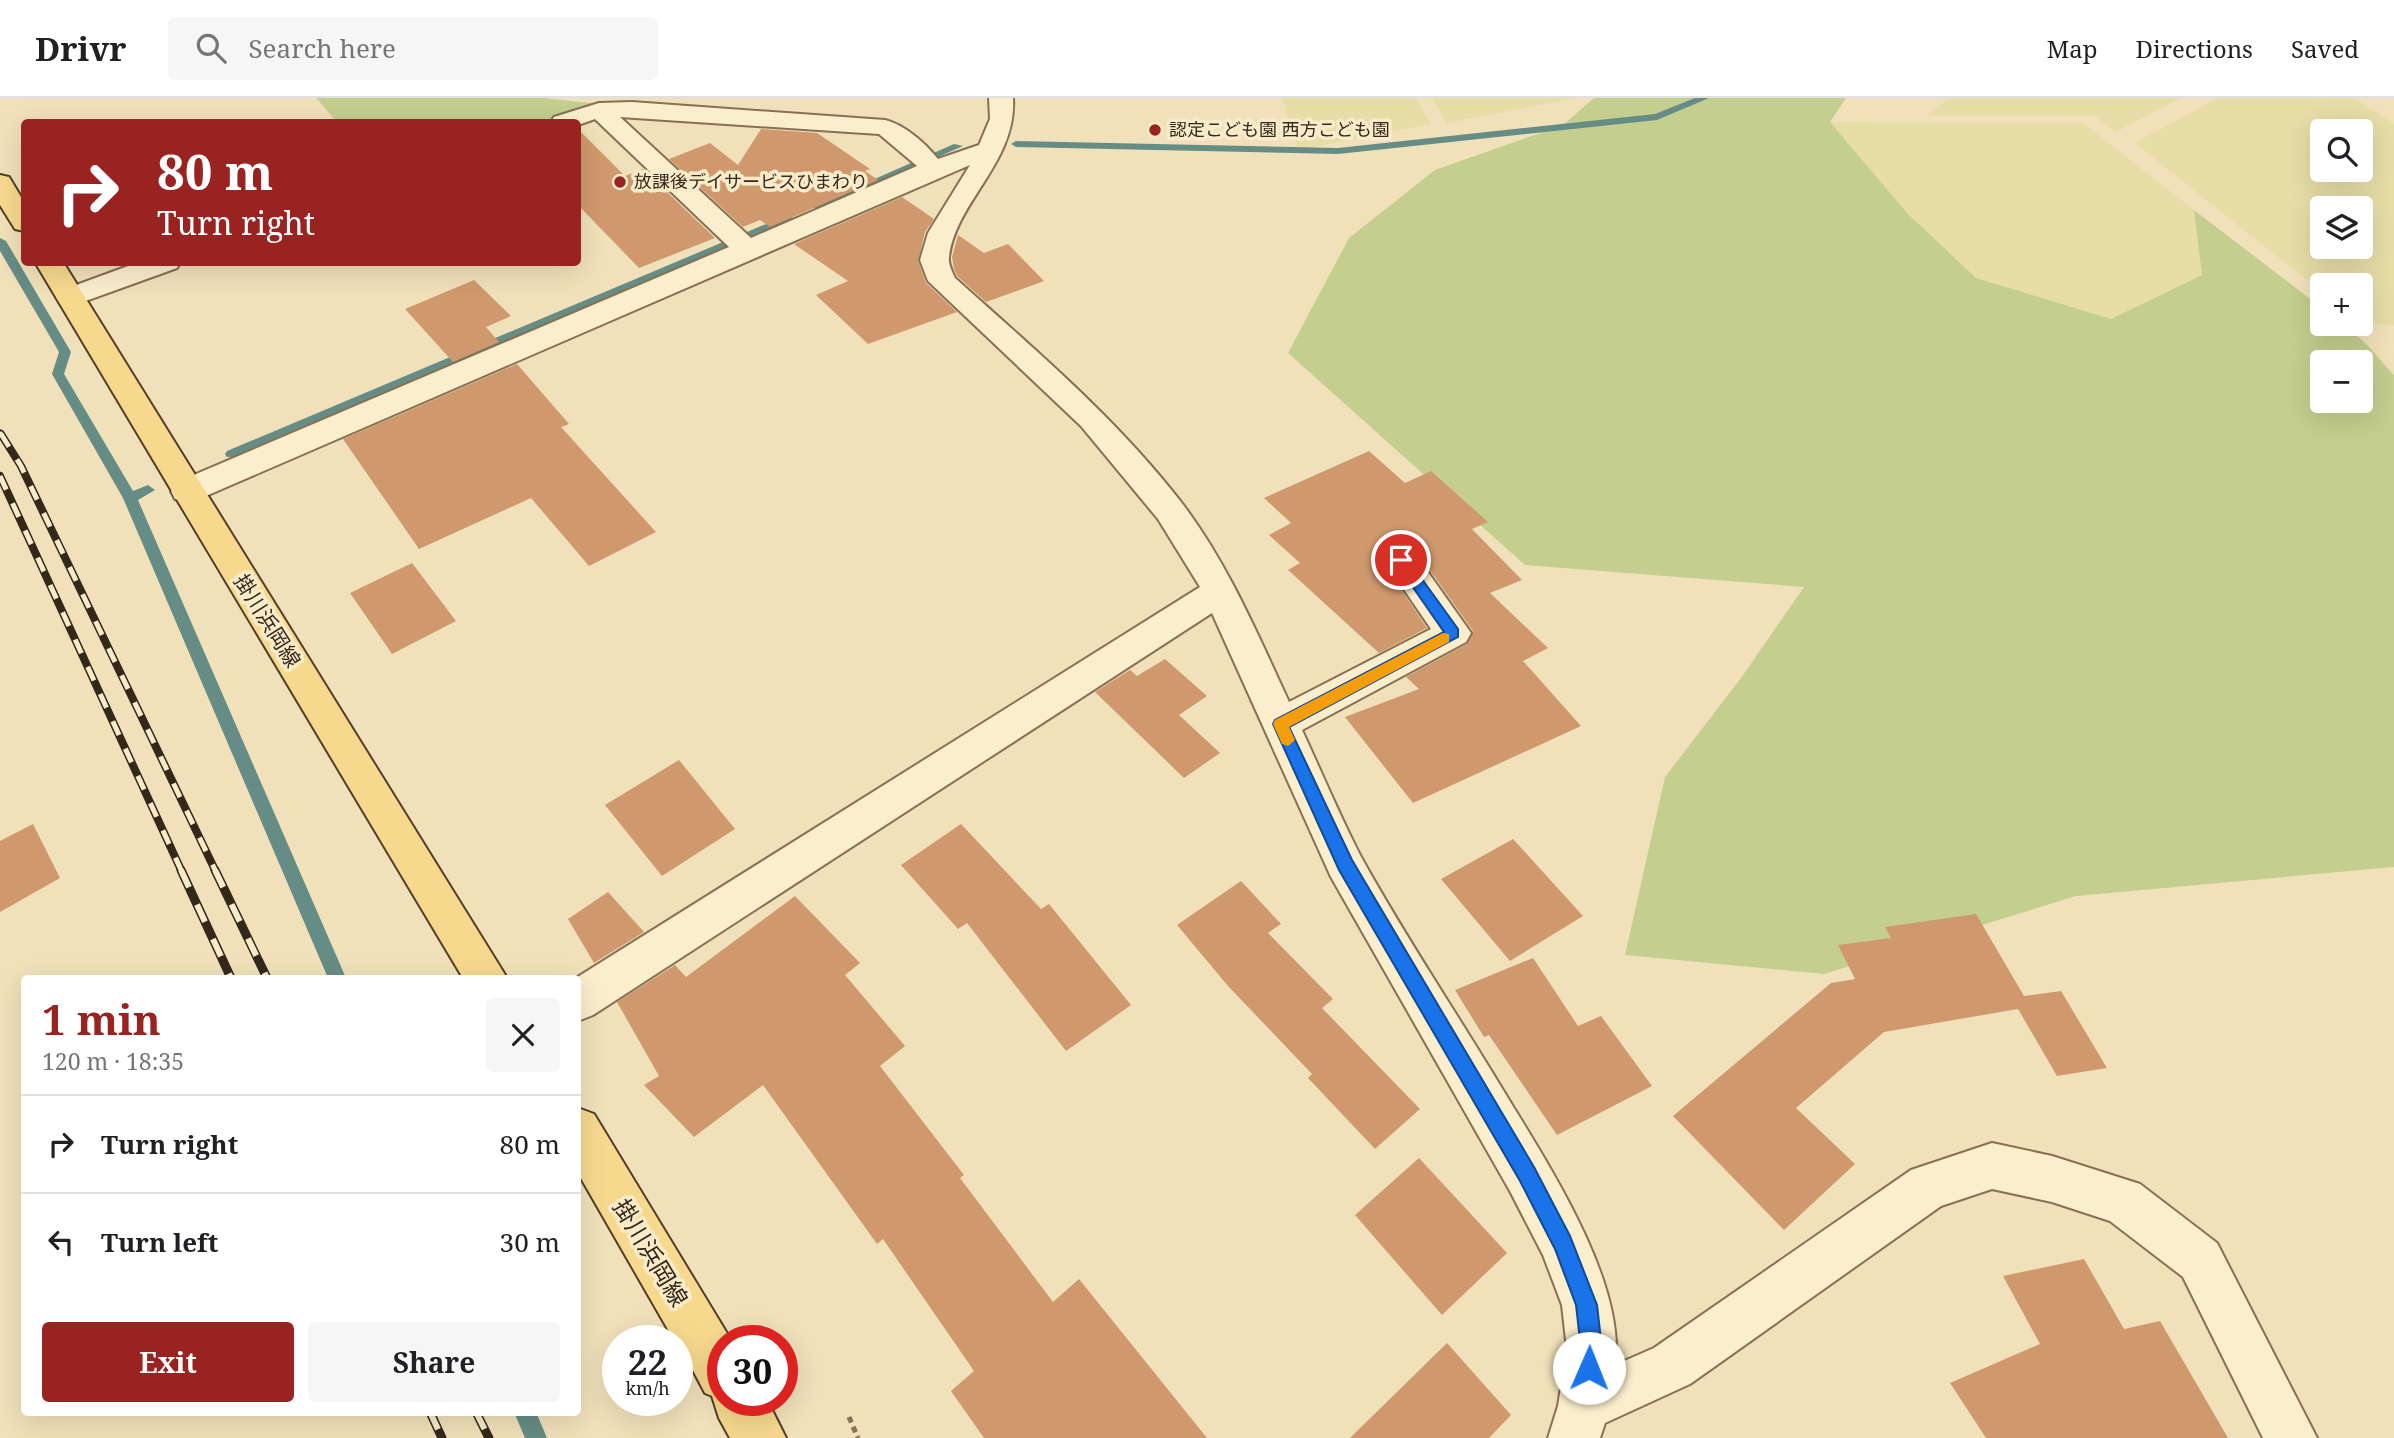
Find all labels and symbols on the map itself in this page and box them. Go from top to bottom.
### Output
place label: 認定こども園 西方こども園 [1169,117,1390,141]
marker: 認定こども園 西方こども園 [1147,122,1163,138]
place label: 放課後デイサービスひまわり [634,169,868,193]
marker: 放課後デイサービスひまわり [612,174,628,190]
pin [1371,530,1431,590]
street label: 掛川浜岡線 [228,569,308,672]
street label: 掛川浜岡線 [606,1192,696,1312]
speed limit sign: 30 [707,1325,798,1416]
position arrow [1552,1331,1626,1405]

